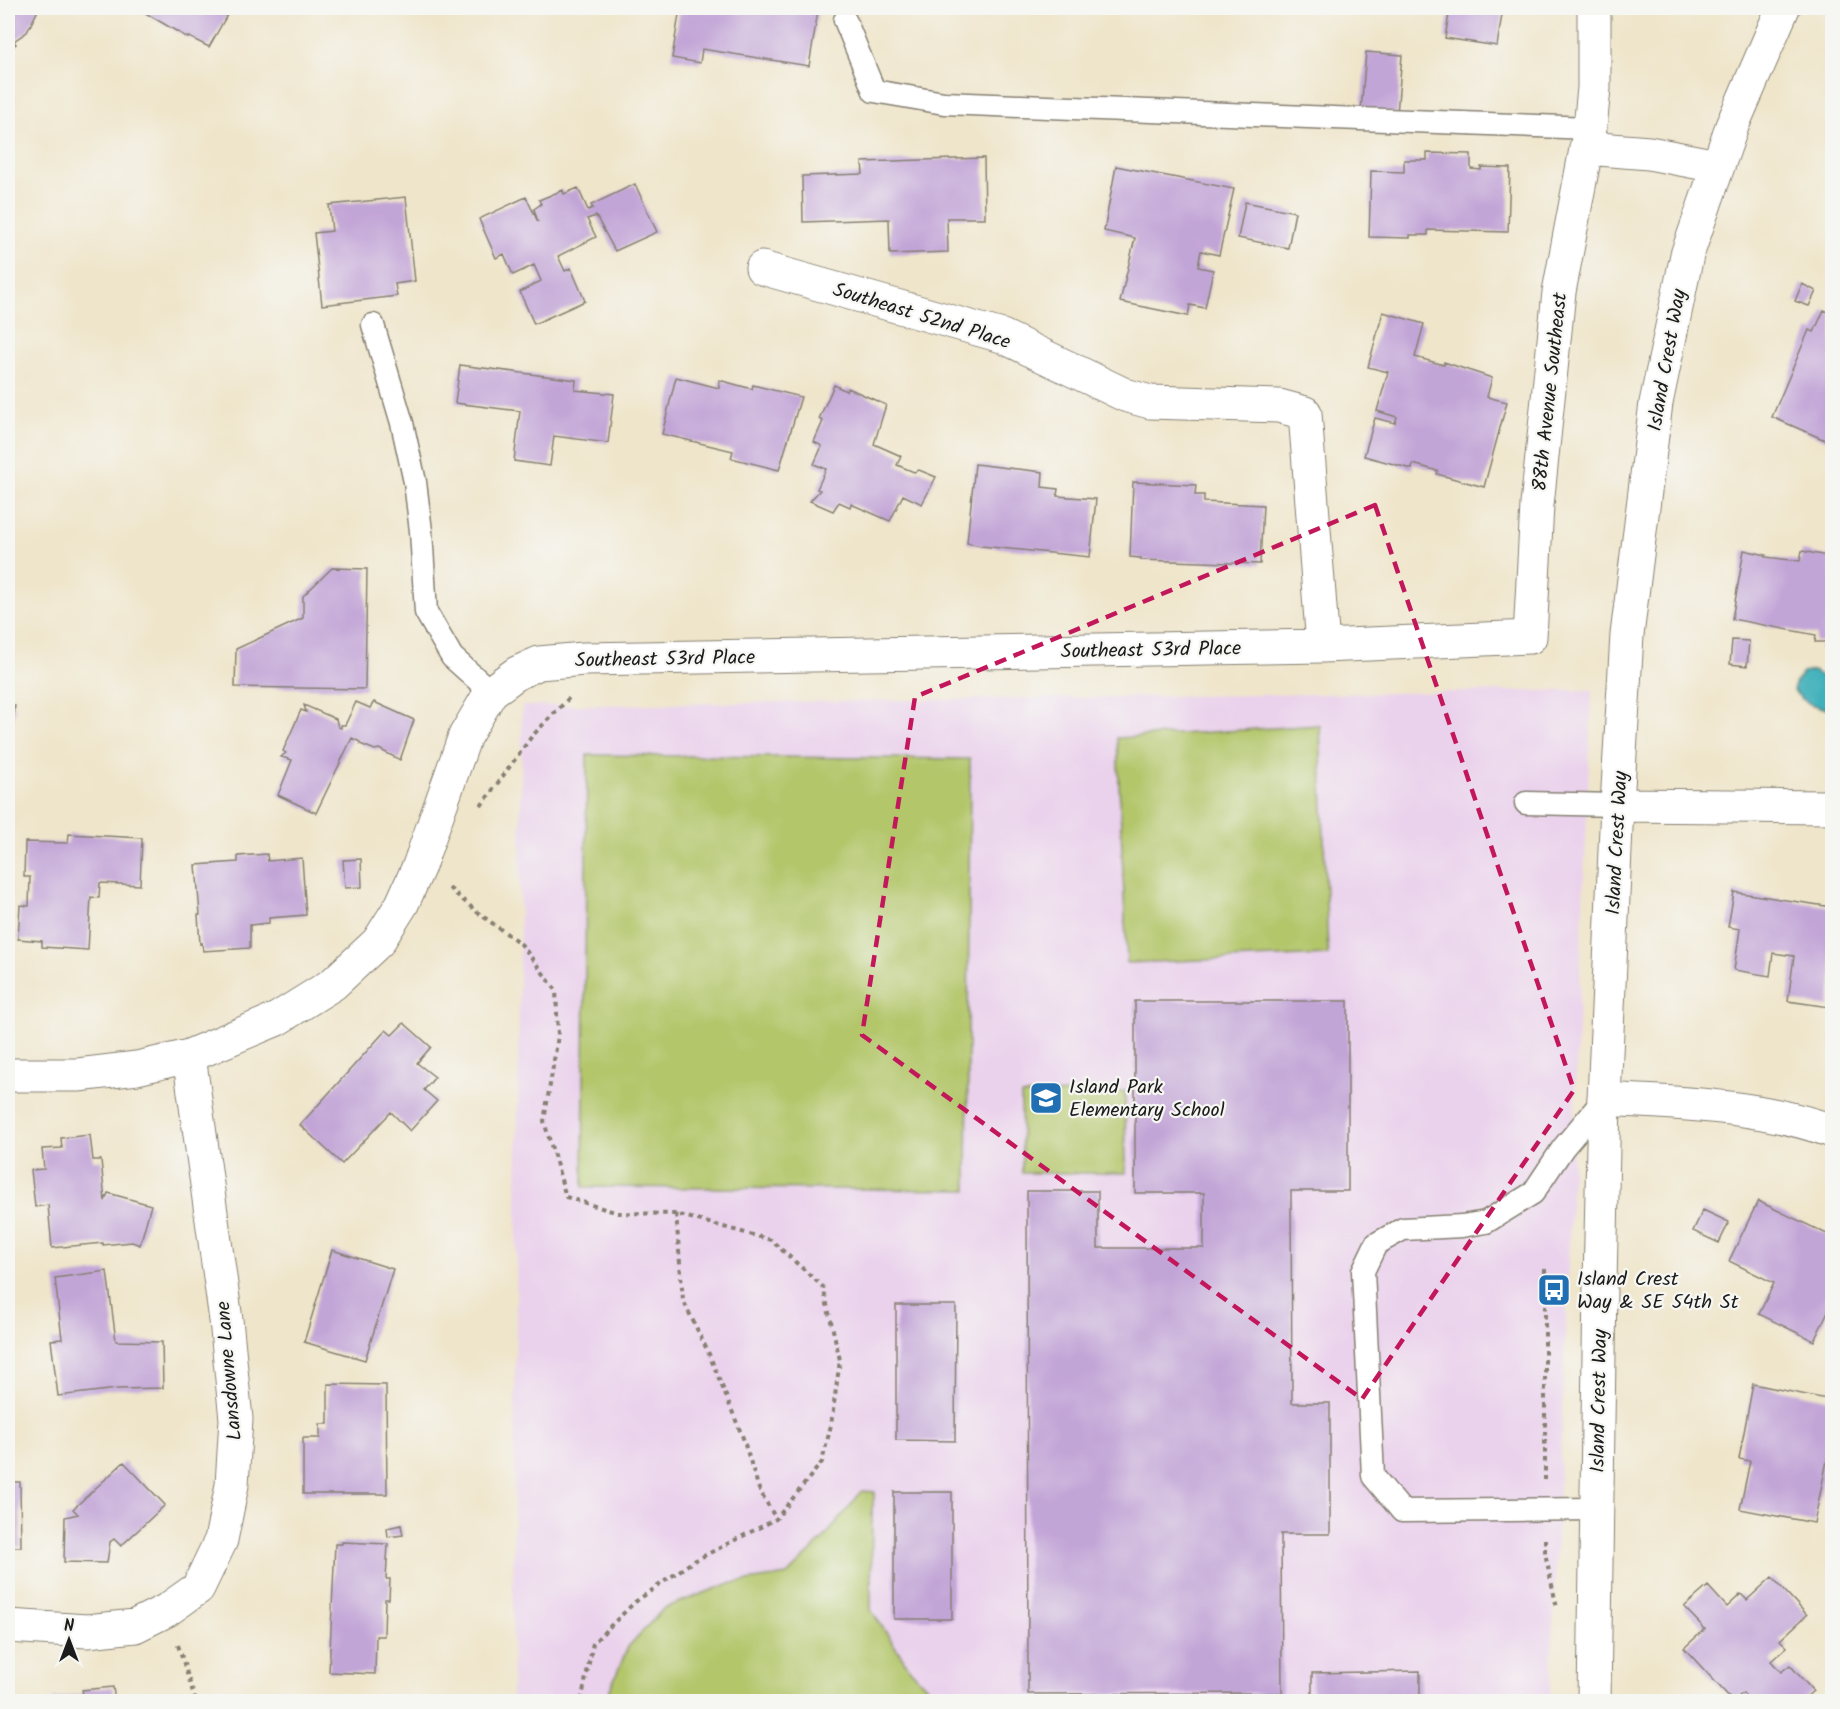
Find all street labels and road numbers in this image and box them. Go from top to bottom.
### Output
street label: Southeast 52nd Place [829,275,1014,359]
street label: Island Crest Way [1640,286,1696,434]
street label: 88th Avenue Southeast [1525,291,1577,493]
street label: Southeast 53rd Place [1061,633,1241,669]
street label: Southeast 53rd Place [575,642,755,678]
street label: Island Crest Way [1598,770,1638,916]
street label: Lansdowne Lane [208,1300,252,1442]
street label: Island Crest Way [1583,1328,1617,1473]

